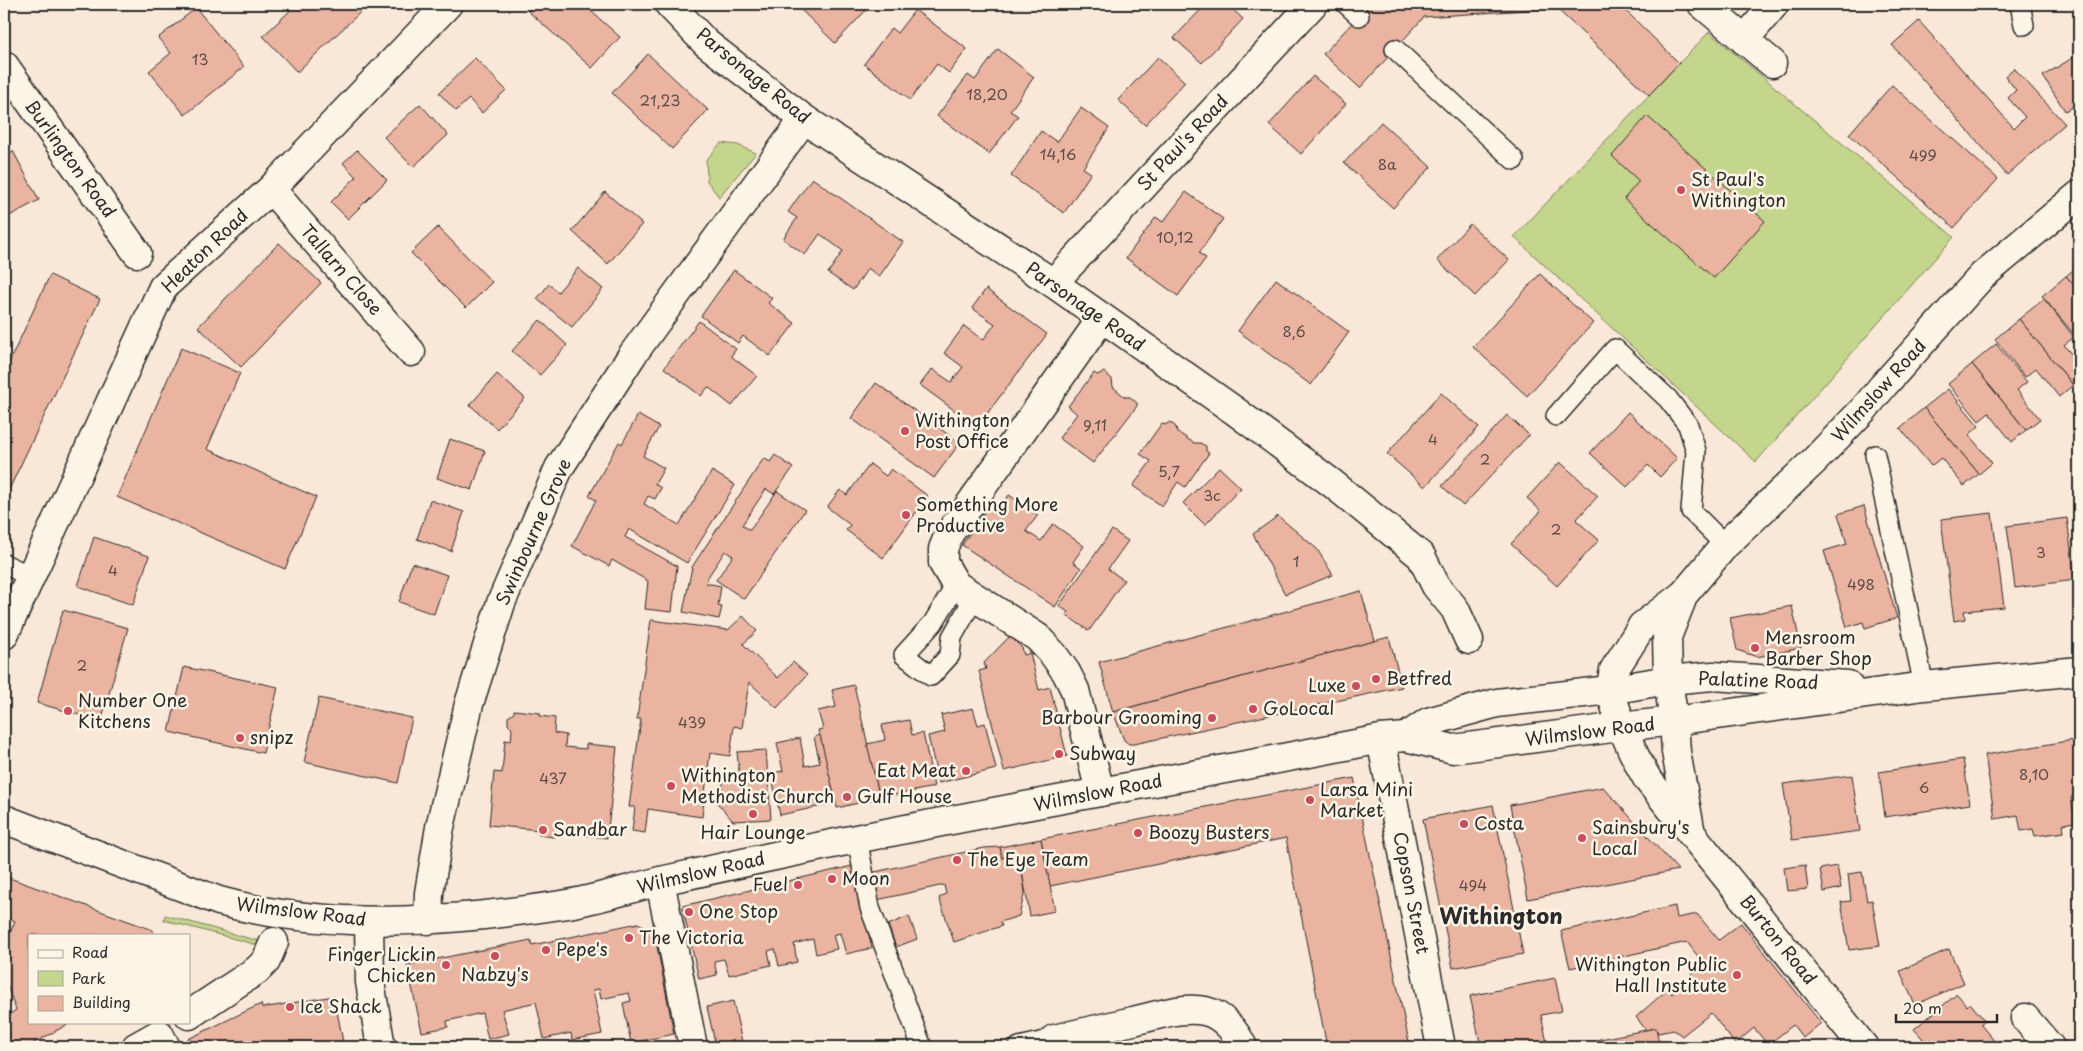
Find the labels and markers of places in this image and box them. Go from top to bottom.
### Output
place label: St Paul's Withington [1691,165,1786,213]
marker: St Paul's Withington [1675,184,1687,196]
place label: Withington Post Office [915,406,1010,454]
marker: Withington Post Office [899,425,911,437]
place label: Something More Productive [916,490,1058,538]
marker: Something More Productive [900,509,912,521]
place label: Mensroom Barber Shop [1765,623,1872,671]
marker: Mensroom Barber Shop [1749,642,1761,654]
place label: Betfred [1386,664,1452,691]
place label: Luxe [1308,671,1346,698]
marker: Betfred [1370,673,1382,685]
marker: Luxe [1350,680,1362,692]
place label: Number One Kitchens [78,686,187,734]
place label: GoLocal [1263,694,1334,721]
place label: Barbour Grooming [1041,703,1202,730]
marker: GoLocal [1247,703,1259,715]
marker: Number One Kitchens [62,705,74,717]
marker: Barbour Grooming [1206,712,1218,724]
place label: snipz [250,723,294,750]
marker: snipz [234,732,246,744]
place label: Subway [1069,739,1136,766]
marker: Subway [1053,748,1065,760]
place label: Eat Meat [877,756,956,783]
place label: Withington Methodist Church [681,761,834,809]
marker: Eat Meat [960,765,972,777]
place label: Larsa Mini Market [1320,775,1413,823]
marker: Withington Methodist Church [665,780,677,792]
place label: Gulf House [857,782,952,809]
marker: Gulf House [841,791,853,803]
marker: Larsa Mini Market [1304,794,1316,806]
marker: Hair Lounge [747,808,759,820]
place label: Costa [1474,809,1525,836]
place label: Sainsbury's Local [1592,813,1689,861]
place label: Sandbar [553,815,628,842]
place label: Hair Lounge [700,818,806,845]
place label: Boozy Busters [1148,818,1270,845]
marker: Costa [1458,818,1470,830]
marker: Sandbar [537,824,549,836]
marker: Boozy Busters [1132,827,1144,839]
marker: Sainsbury's Local [1576,832,1588,844]
place label: The Eye Team [967,845,1089,872]
marker: The Eye Team [951,854,963,866]
place label: Moon [842,864,890,891]
place label: Fuel [753,870,788,897]
marker: Moon [826,873,838,885]
marker: Fuel [792,879,804,891]
place label: One Stop [699,897,778,924]
marker: One Stop [683,906,695,918]
place label: The Victoria [639,923,744,950]
marker: The Victoria [623,932,635,944]
place label: Pepe's [556,935,608,962]
place label: Finger Lickin Chicken [327,940,436,988]
marker: Pepe's [540,944,552,956]
marker: Nabzy's [489,950,501,962]
place label: Withington Public Hall Institute [1575,950,1727,998]
marker: Finger Lickin Chicken [440,959,452,971]
place label: Nabzy's [461,960,529,987]
marker: Withington Public Hall Institute [1731,969,1743,981]
place label: Ice Shack [300,992,382,1019]
marker: Ice Shack [284,1001,296,1013]

